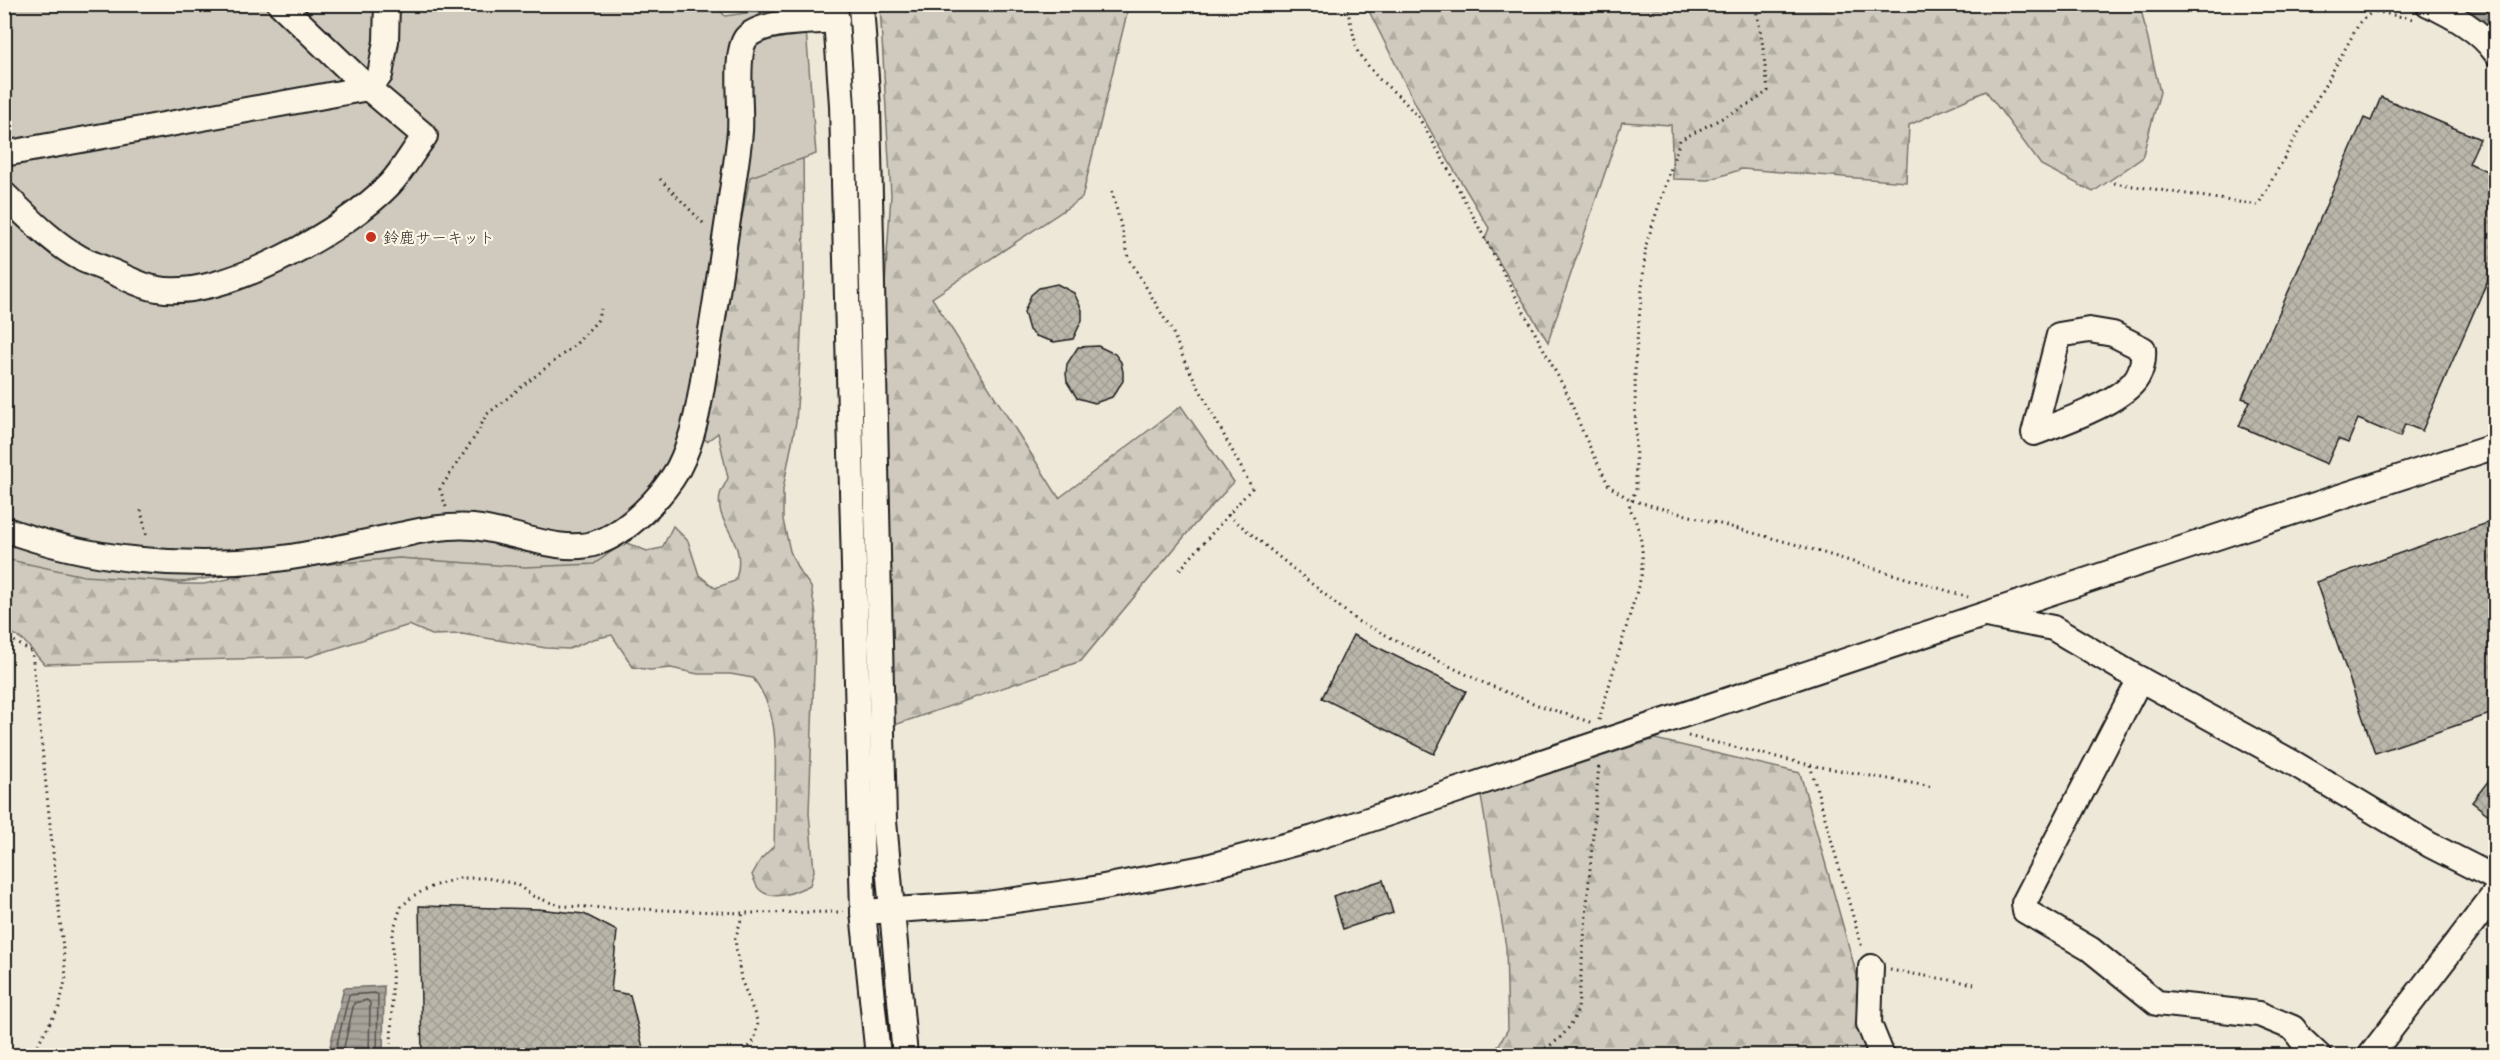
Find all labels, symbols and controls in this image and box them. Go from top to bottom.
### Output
place label: 鈴鹿サーキット [383,227,495,247]
marker: 鈴鹿サーキット [364,230,378,244]

